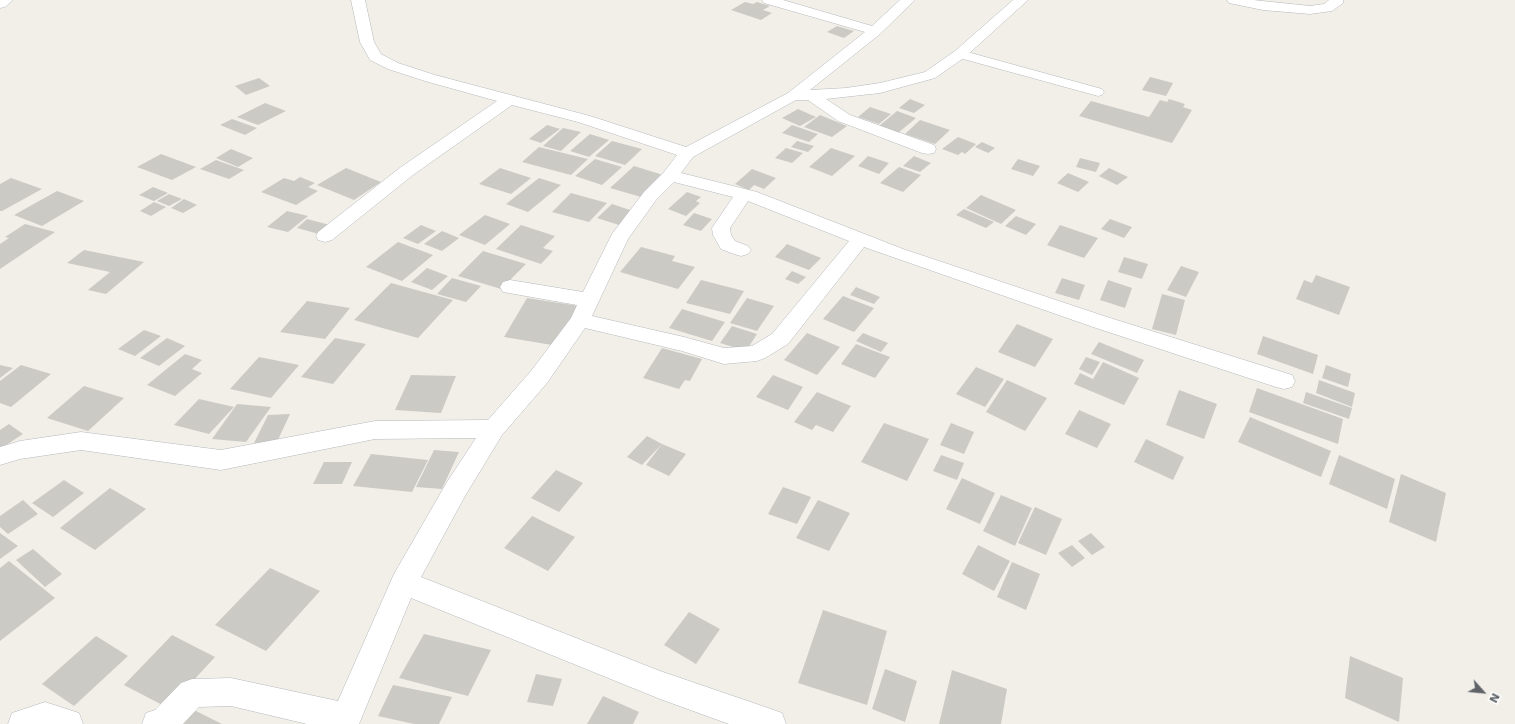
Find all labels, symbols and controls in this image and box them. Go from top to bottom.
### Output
north arrow [1463,672,1503,712]
text: N [1486,691,1502,705]

